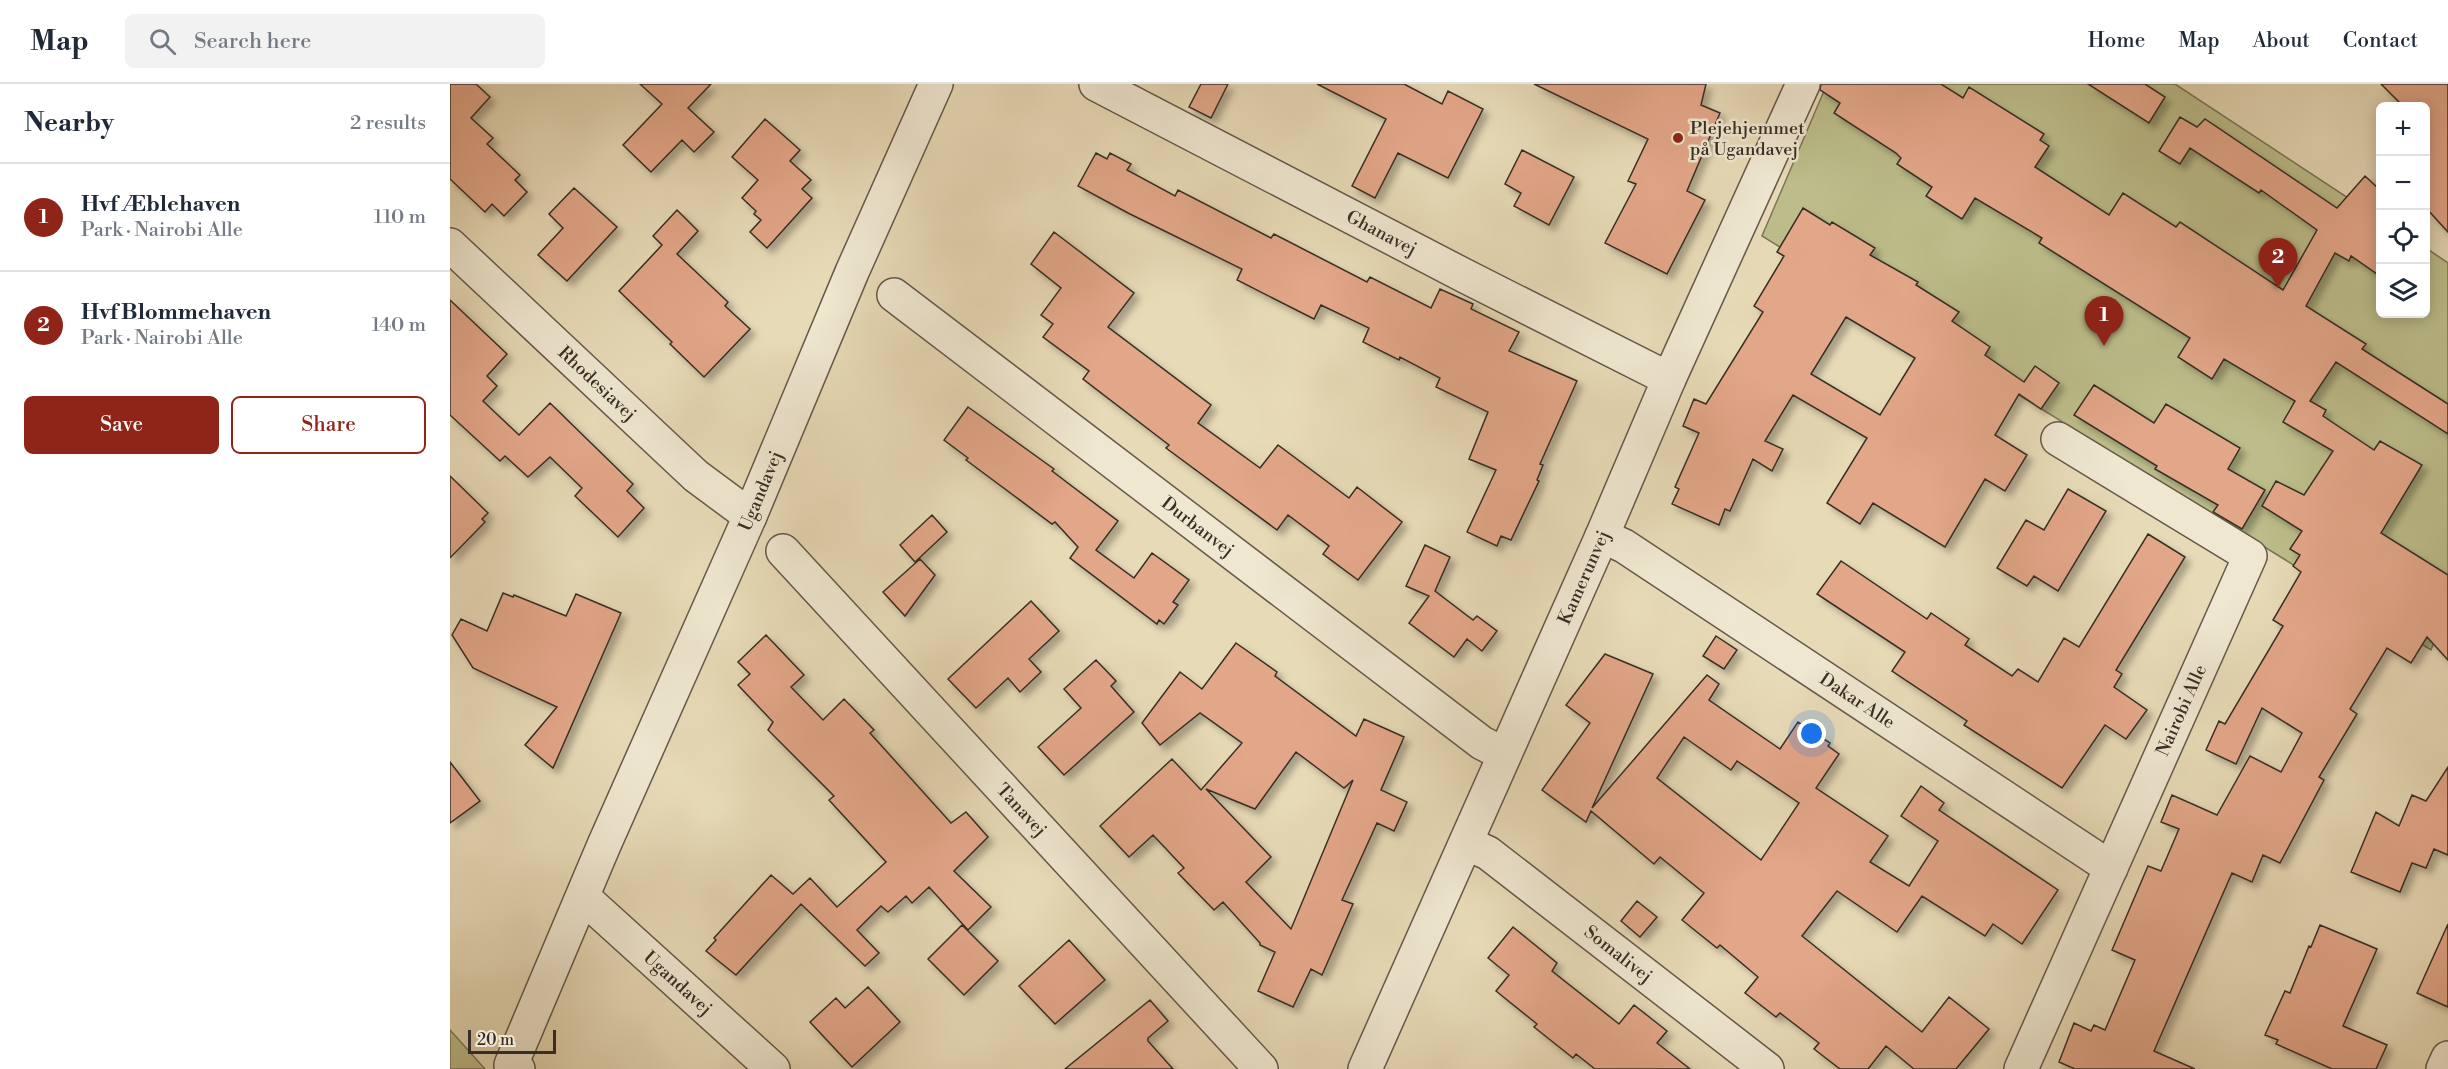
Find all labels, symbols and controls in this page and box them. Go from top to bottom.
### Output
search box [125,14,545,68]
text: Map [30,24,89,59]
icon: search [146,25,179,58]
text: Search here [194,28,311,55]
text: Home [2088,28,2145,54]
text: Map [2178,28,2220,54]
text: About [2253,28,2310,54]
text: Contact [2343,28,2418,54]
map controls [2376,102,2430,318]
button: + [2376,102,2430,156]
text: Nearby [24,107,114,139]
text: 2 results [350,111,426,136]
place label: Plejehjemmet på Ugandavej [1690,117,1805,161]
marker: Plejehjemmet på Ugandavej [1671,131,1685,145]
button: − [2376,156,2430,210]
text: Hvf Æblehaven [81,191,240,218]
text: 1 [39,205,48,230]
text: 110 m [374,205,426,230]
street label: Ghanavej [1342,205,1421,261]
button: locate [2376,210,2430,264]
text: Park · Nairobi Alle [81,218,243,243]
pin: 2 [2258,238,2298,288]
button: layers [2376,264,2430,318]
pin: 1 [2084,296,2124,346]
text: Hvf Blommehaven [81,299,271,326]
text: 2 [37,313,50,338]
text: 140 m [371,313,426,338]
text: Park · Nairobi Alle [81,326,243,351]
street label: Rhodesiavej [553,341,641,426]
button: Save [24,396,219,454]
button: Share [231,396,426,454]
street label: Ugandavej [734,447,788,535]
street label: Durbanvej [1157,492,1239,562]
street label: Kamerunvej [1553,527,1615,628]
street label: Nairobi Alle [2151,661,2212,760]
street label: Dakar Alle [1815,667,1899,734]
your location [1797,719,1826,748]
street label: Tanavej [991,779,1052,841]
street label: Somalivej [1579,921,1657,988]
street label: Ugandavej [638,946,717,1020]
scale bar [468,1027,556,1054]
text: 20 m [477,1030,514,1050]

